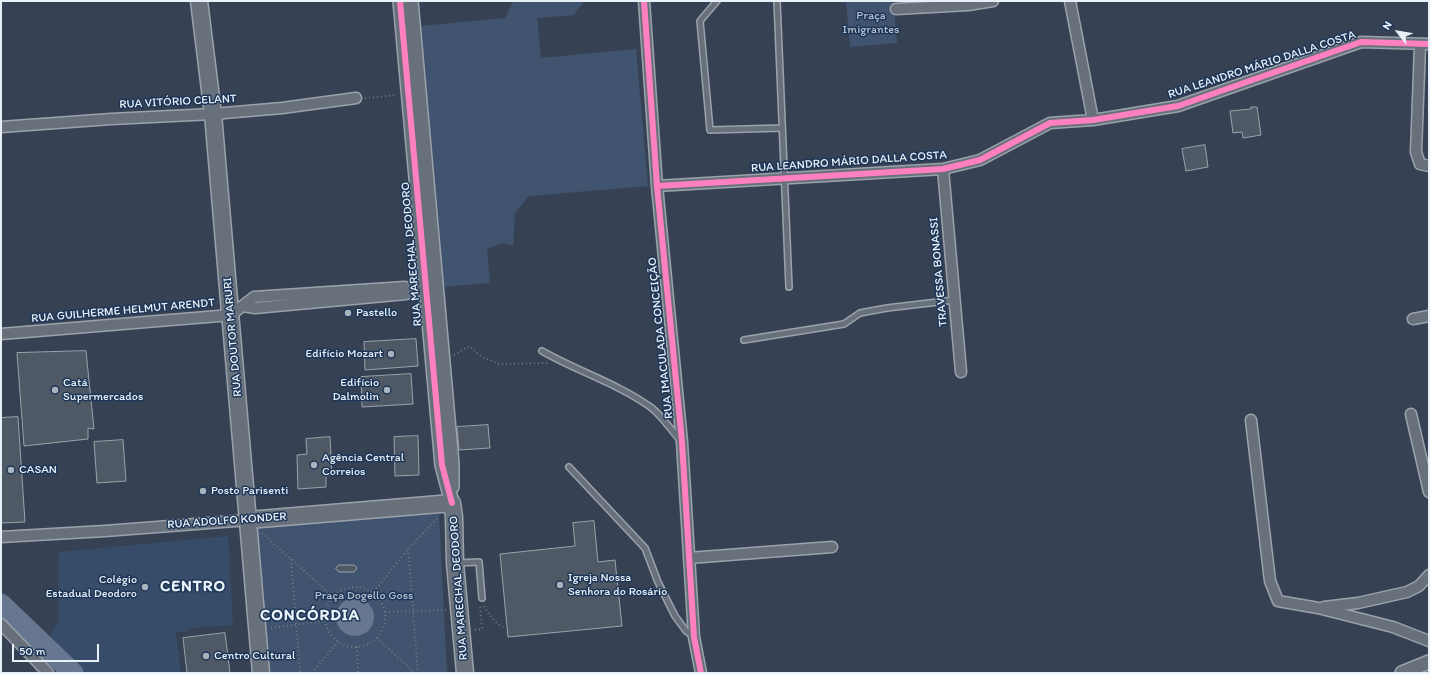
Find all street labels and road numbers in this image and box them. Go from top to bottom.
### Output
street label: RUA LEANDRO MÁRIO DALLA COSTA [1166,28,1358,102]
street label: RUA VITÓRIO CELANT [119,92,237,112]
street label: RUA LEANDRO MÁRIO DALLA COSTA [750,148,948,176]
street label: RUA MARECHAL DEODORO [399,181,425,327]
street label: TRAVESSA BONASSI [927,217,951,327]
street label: RUA IMACULADA CONCEIÇÃO [645,257,677,419]
street label: RUA DOUTOR MARURI [221,277,245,397]
street label: RUA GUILHERME HELMUT ARENDT [31,296,215,326]
street label: RUA ADOLFO KONDER [167,510,287,532]
street label: RUA MARECHAL DEODORO [447,515,471,661]

